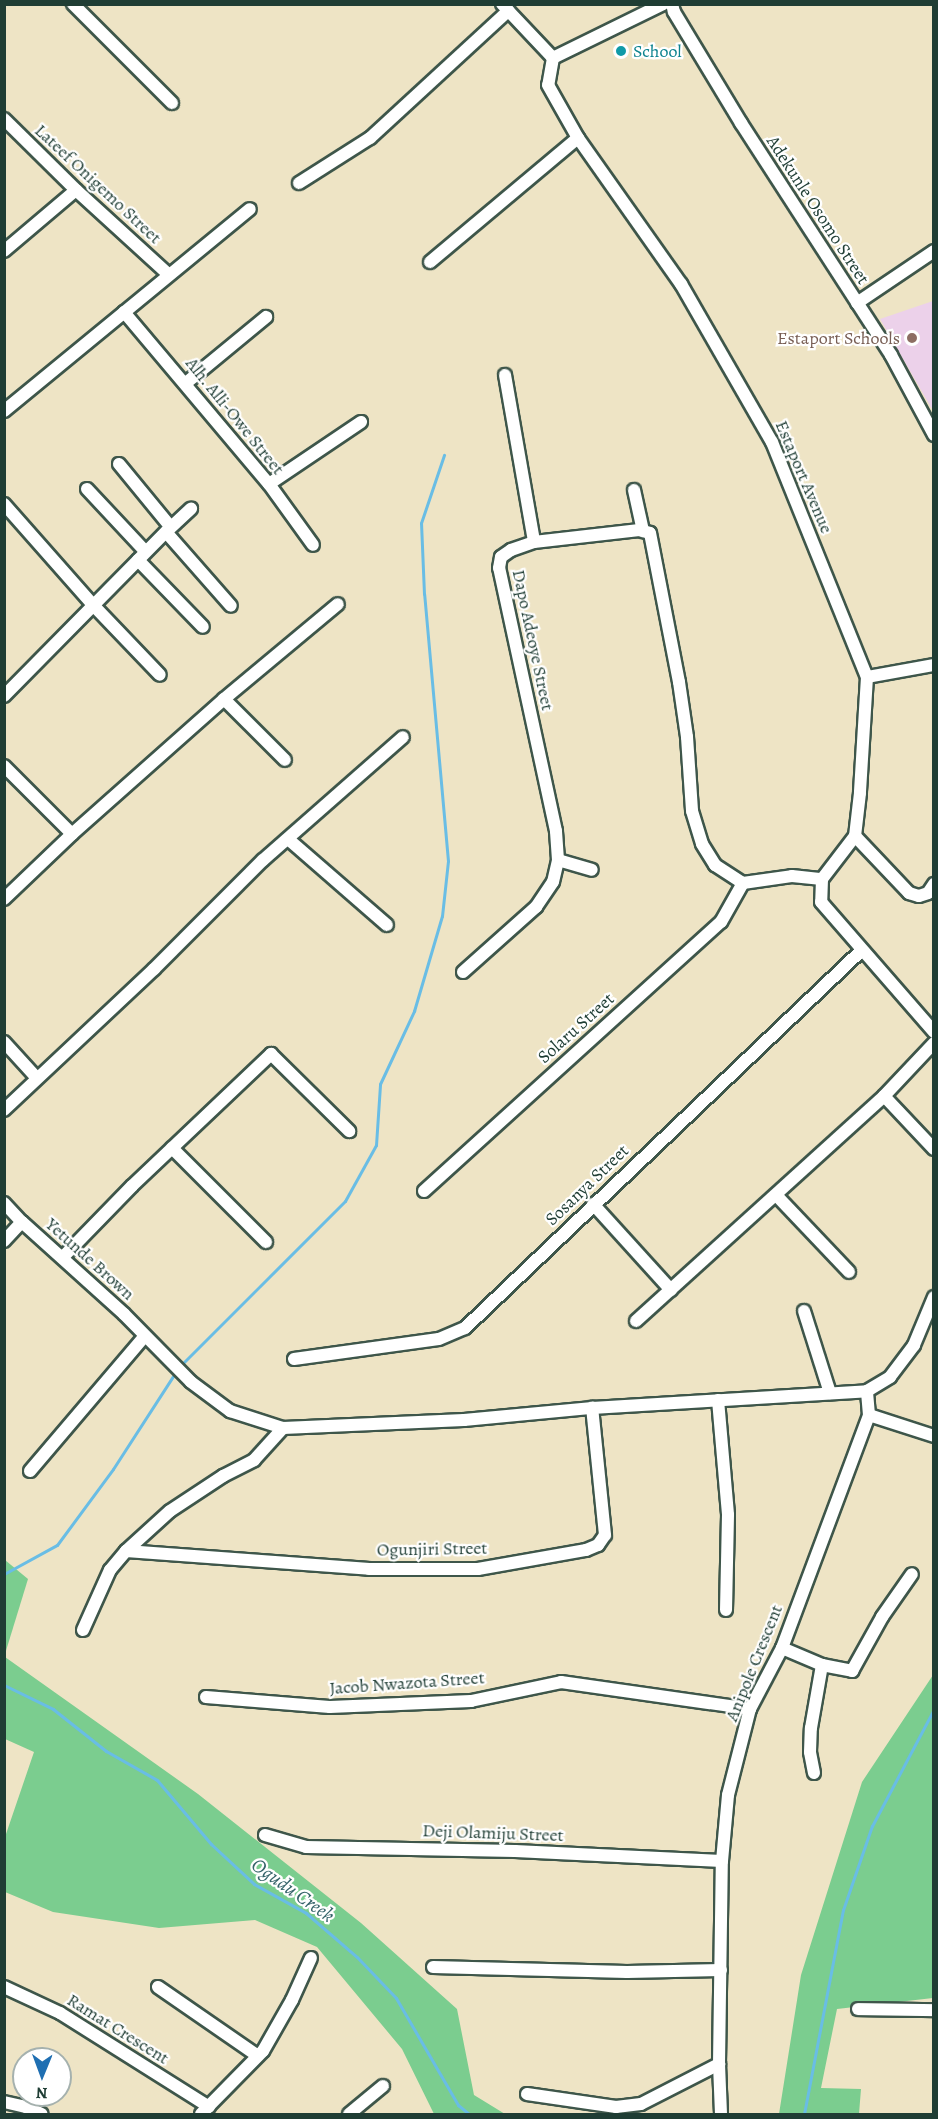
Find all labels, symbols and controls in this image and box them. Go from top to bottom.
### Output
place label: School [633,40,682,62]
marker: School [614,44,628,58]
street label: Lateef Onigemo Street [30,120,166,248]
street label: Adekunle Osomo Street [762,132,874,288]
place label: Estaport Schools [777,327,900,349]
marker: Estaport Schools [905,331,919,345]
street label: Alh. Alli-Owe Street [181,353,289,479]
street label: Estaport Avenue [770,417,838,537]
street label: Dapo Adeoye Street [508,568,558,712]
street label: Solaru Street [533,988,619,1068]
street label: Sosanya Street [541,1140,633,1230]
street label: Yetunde Brown [41,1213,139,1305]
street label: Ogunjiri Street [377,1537,487,1561]
street label: Anipole Crescent [721,1602,787,1724]
street label: Jacob Nwazota Street [329,1667,485,1699]
street label: Deji Olamiju Street [422,1820,564,1846]
water label: Ogudu Creek [247,1853,339,1927]
street label: Ramat Crescent [63,1989,173,2069]
north arrow [12,2047,72,2107]
text: N [36,2082,48,2104]

